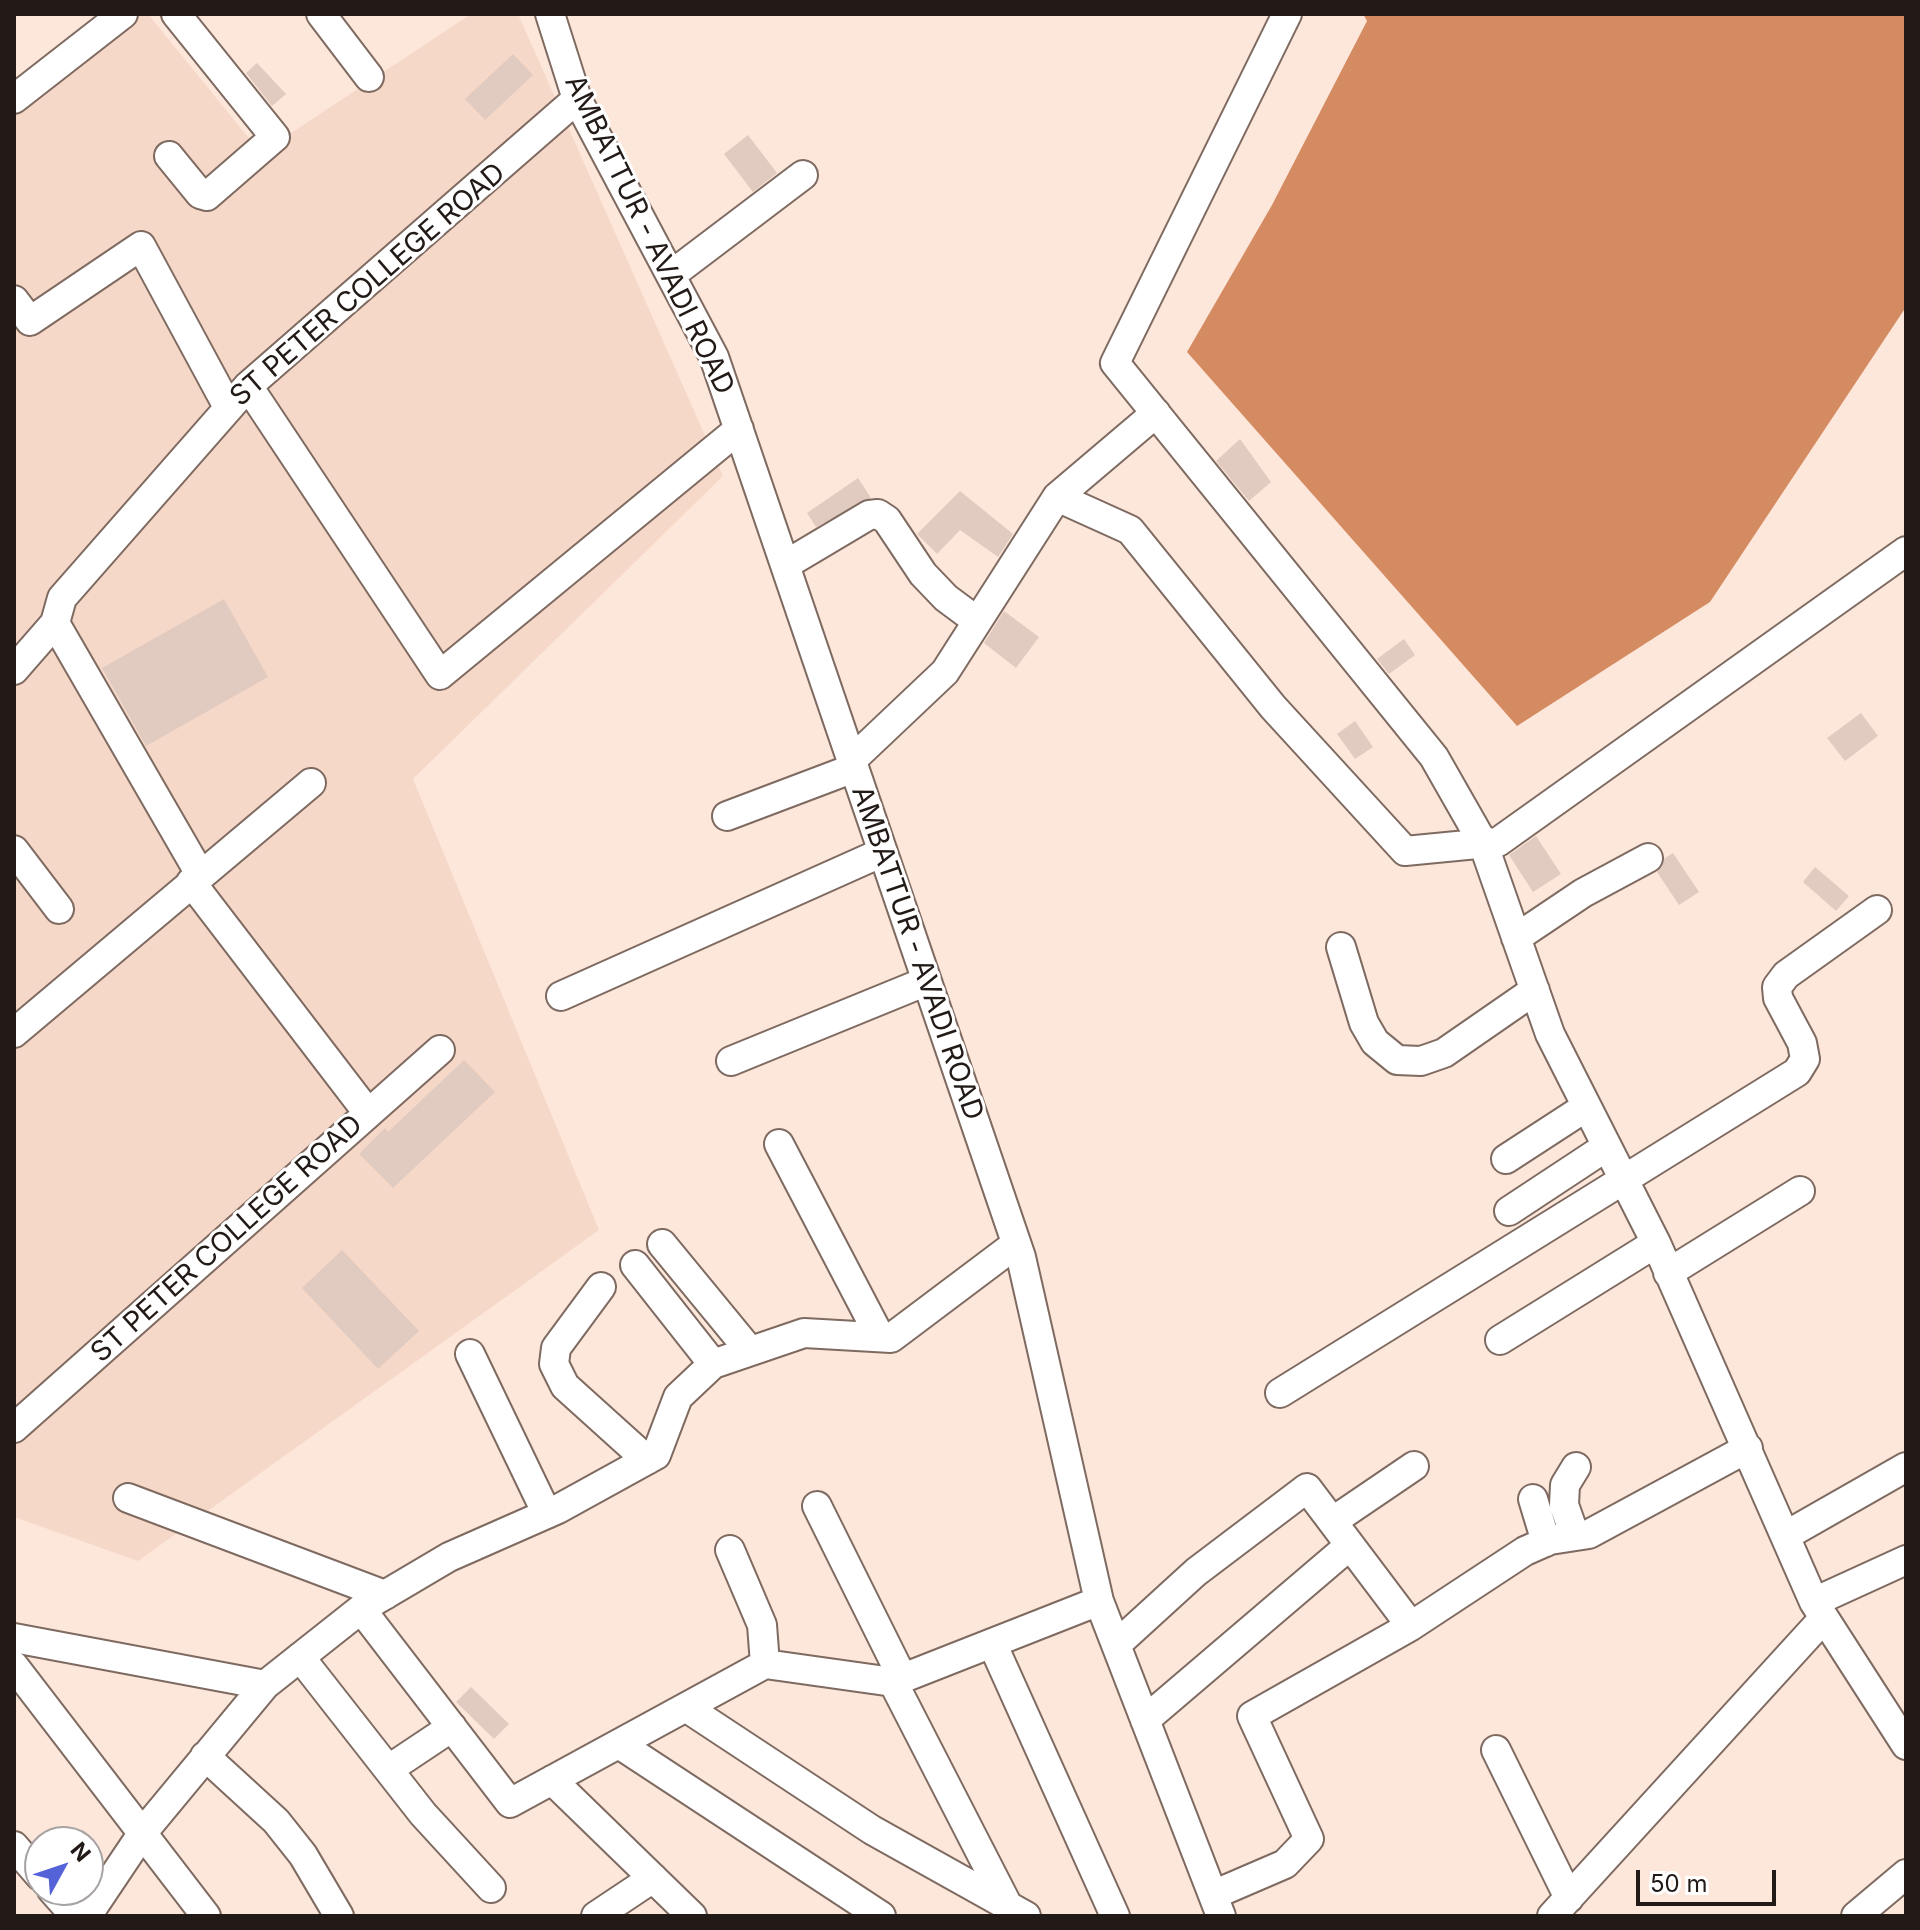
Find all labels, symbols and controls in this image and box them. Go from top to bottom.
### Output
street label: AMBATTUR - AVADI ROAD [557,70,741,400]
street label: ST PETER COLLEGE ROAD [224,156,512,414]
street label: AMBATTUR - AVADI ROAD [844,781,990,1125]
street label: ST PETER COLLEGE ROAD [84,1108,370,1370]
north arrow [24,1826,104,1906]
text: N [66,1837,96,1867]
scale bar [1640,1854,1780,1904]
text: 50 m [1650,1869,1708,1898]

